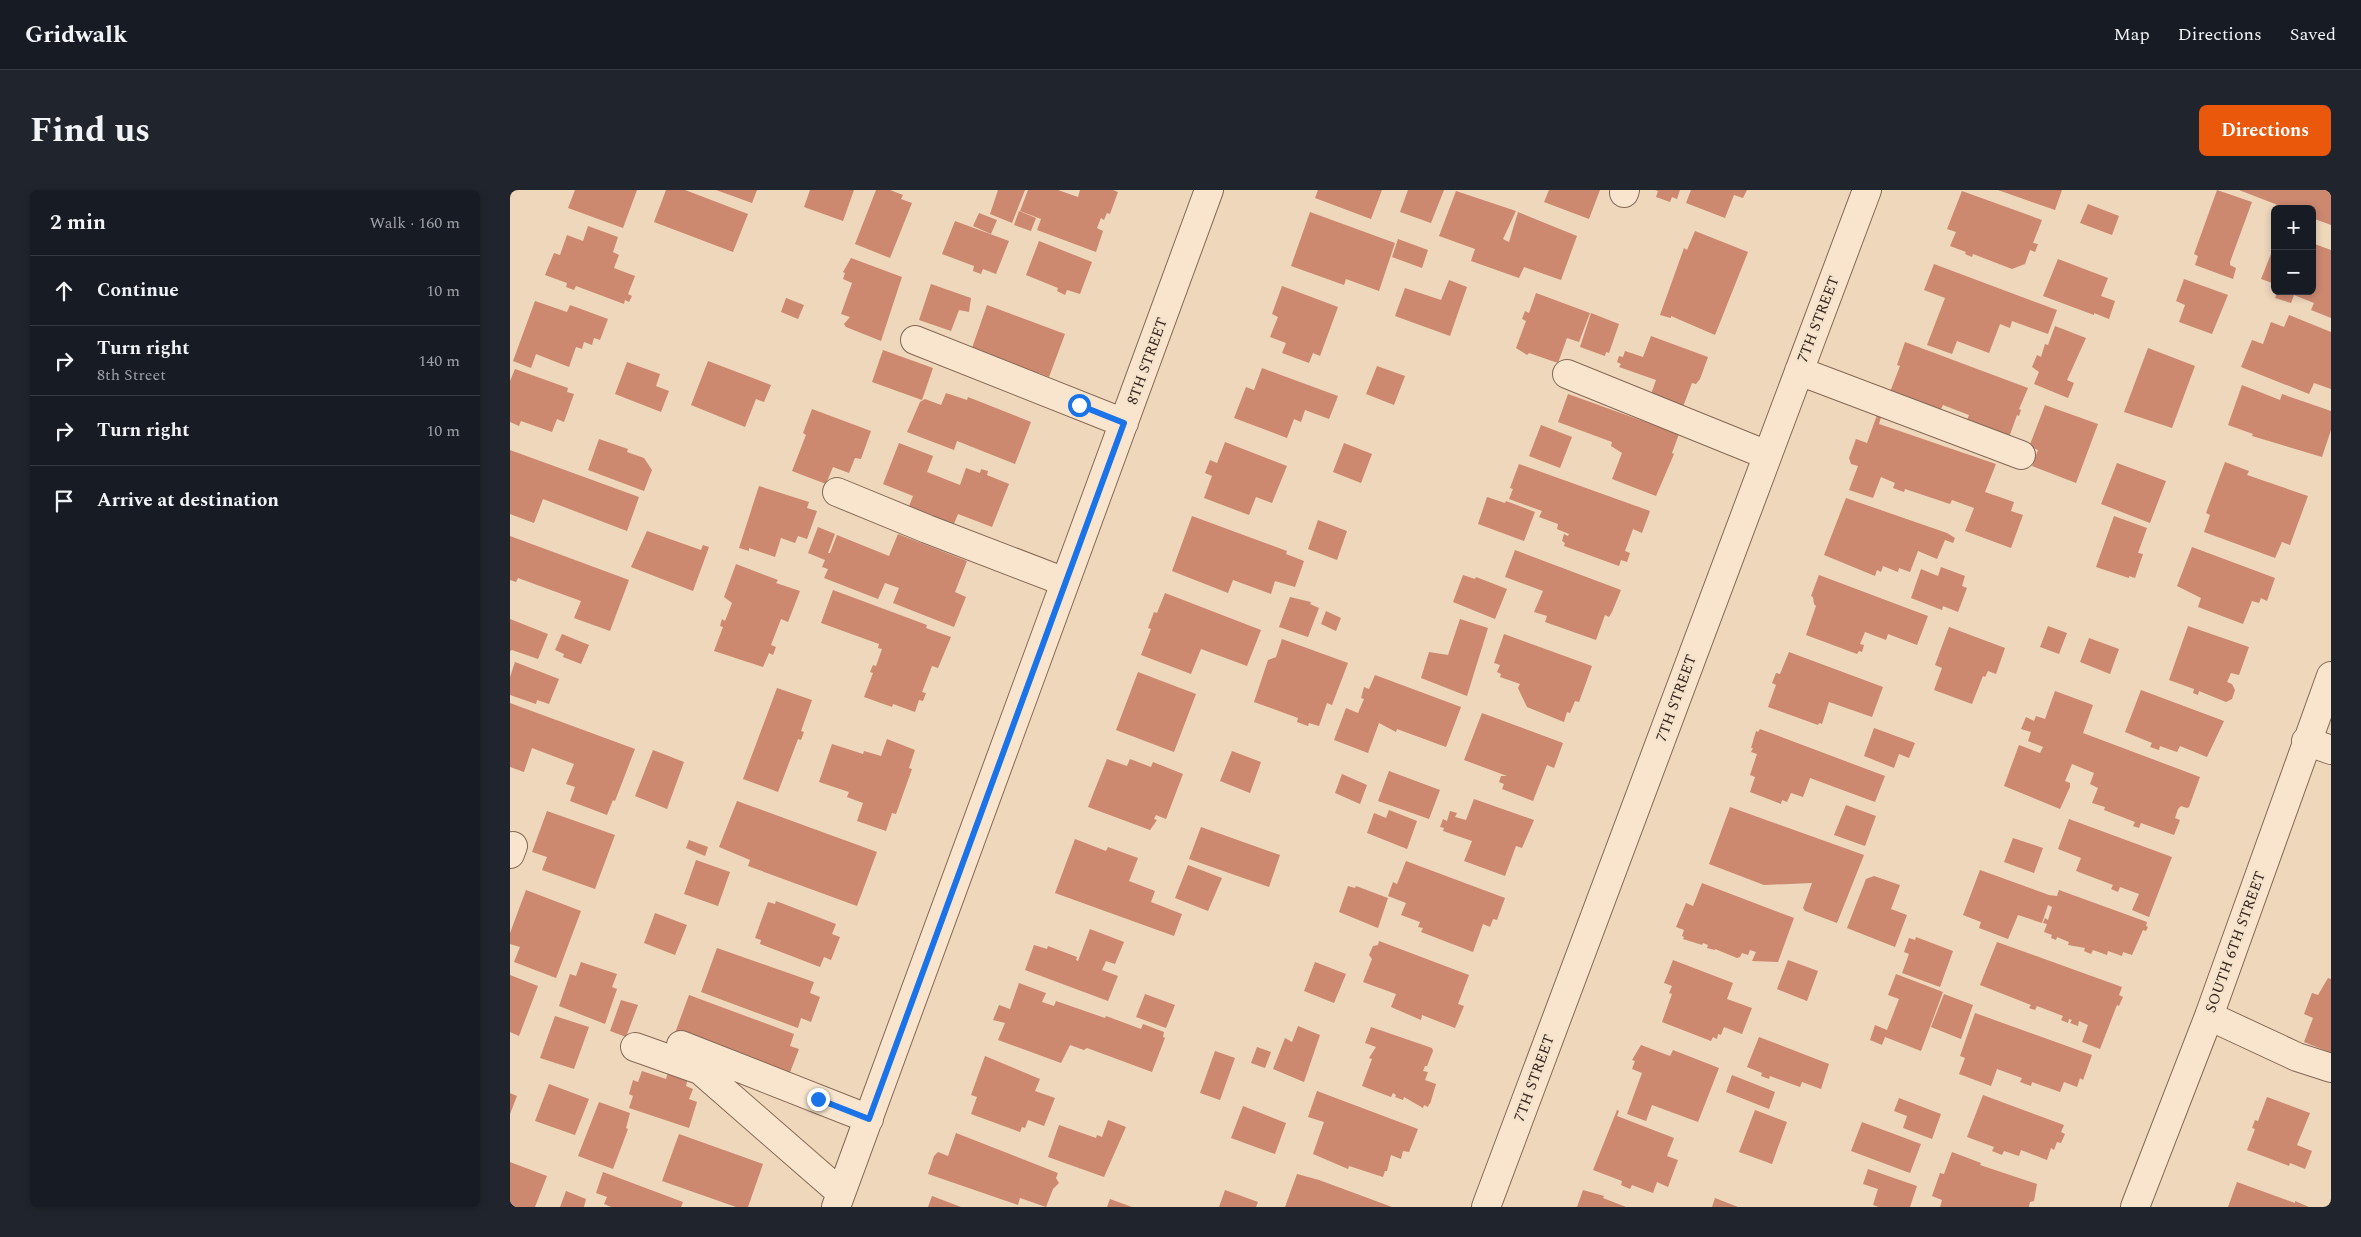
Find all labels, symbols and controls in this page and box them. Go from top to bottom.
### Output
text: Gridwalk [25,17,127,53]
text: Map [2114,21,2150,48]
text: Directions [2178,21,2262,48]
text: Saved [2290,21,2336,48]
text: Find us [30,104,150,157]
button: Directions [2199,105,2331,156]
map controls [2271,205,2316,295]
button: + [2271,205,2316,250]
text: 2 min [50,207,106,239]
text: Walk · 160 m [369,211,460,235]
button: − [2271,250,2316,295]
street label: 7TH STREET [1791,272,1846,366]
text: Continue [97,276,179,305]
icon: ahead [50,277,78,305]
text: 10 m [426,279,460,303]
street label: 8TH STREET [1121,314,1174,408]
text: Turn right [97,334,190,363]
icon: right [50,347,78,375]
text: 140 m [418,349,460,373]
text: 8th Street [97,363,166,387]
route start [1068,394,1091,417]
text: Turn right [97,416,190,445]
icon: right [50,417,78,445]
text: 10 m [426,419,460,443]
text: Arrive at destination [97,486,279,515]
icon: arrive [50,487,78,515]
street label: 7TH STREET [1650,651,1703,745]
street label: SOUTH 6TH STREET [2199,868,2272,1016]
street label: 7TH STREET [1508,1031,1561,1125]
route end [807,1088,830,1111]

